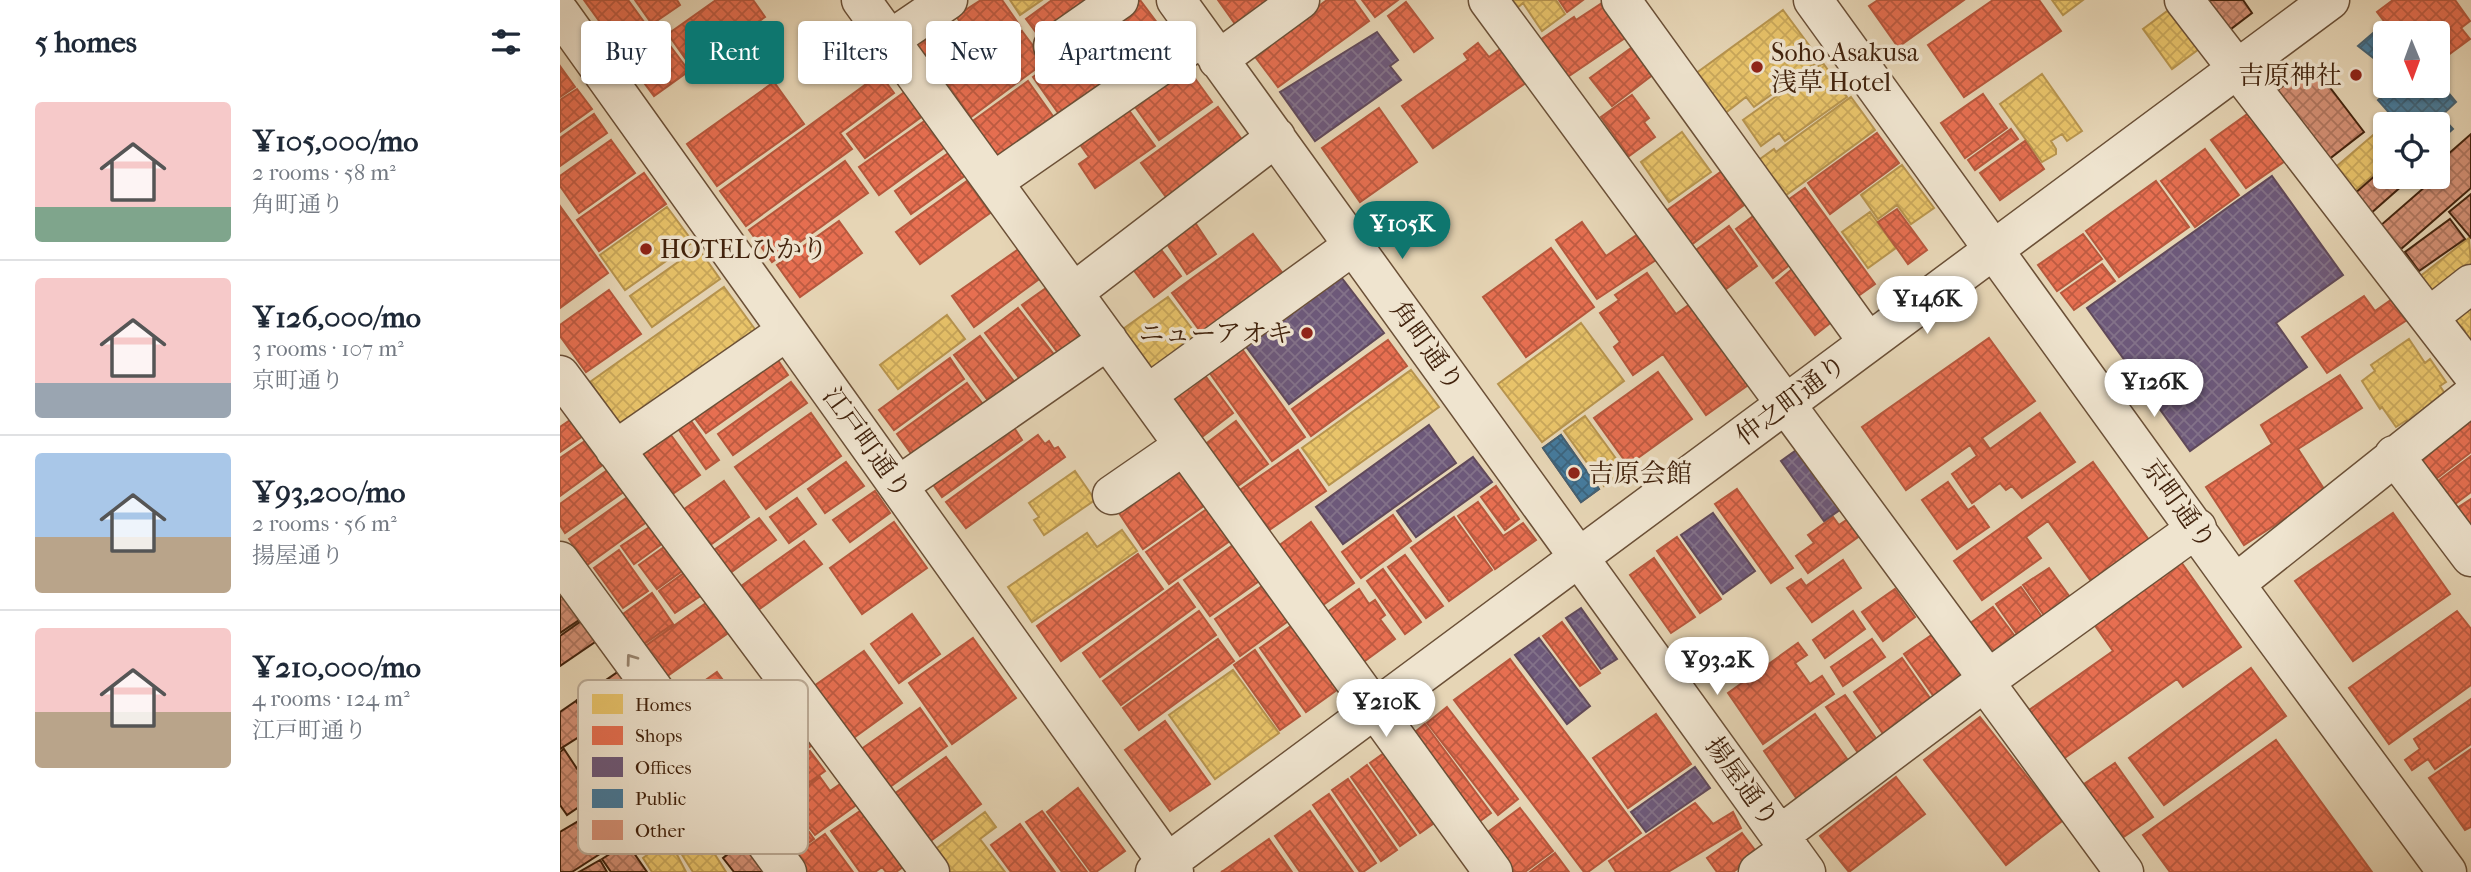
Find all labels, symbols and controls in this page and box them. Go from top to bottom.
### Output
chip: Buy [581,21,671,84]
chip: Rent [685,21,784,84]
chip: Filters [798,21,912,84]
chip: New [926,21,1021,84]
chip: Apartment [1035,21,1196,84]
north arrow [2373,21,2450,98]
map controls [2373,21,2450,189]
icon: filters [487,23,525,61]
text: 5 homes [35,25,137,60]
place label: Soho Asakusa 浅草 Hotel [1771,37,1920,98]
marker: Soho Asakusa 浅草 Hotel [1749,59,1765,75]
place label: 吉原神社 [2238,60,2342,91]
marker: 吉原神社 [2348,67,2364,83]
button: locate [2373,112,2450,189]
text: ¥105,000/mo [252,124,419,159]
icon: home [91,130,175,214]
text: 2 rooms · 58 m² [252,159,396,186]
text: 角町通り [252,191,344,218]
pin: ¥105K [1353,202,1451,261]
text: ¥105K [1369,210,1435,237]
place label: HOTELひかり [660,234,828,265]
marker: HOTELひかり [638,241,654,257]
pin: ¥146K [1878,276,1976,336]
text: ¥146K [1893,285,1961,312]
street label: 角町通り [1384,295,1470,397]
text: ¥126,000/mo [252,300,421,335]
icon: home [91,306,175,390]
place label: ニューアオキ [1139,318,1293,349]
marker: ニューアオキ [1299,325,1315,341]
text: 3 rooms · 107 m² [252,335,404,362]
street label: 仲之町通り [1730,348,1852,452]
pin: ¥126K [2105,360,2203,419]
text: 京町通り [252,367,344,394]
text: ¥126K [2120,368,2188,395]
street label: 江戸町通り [816,381,918,505]
street label: 京町通り [2136,453,2222,555]
place label: 吉原会館 [1588,458,1692,489]
marker: 吉原会館 [1566,465,1582,481]
text: ¥93,200/mo [252,475,405,510]
icon: home [91,481,175,565]
text: 2 rooms · 56 m² [252,510,397,537]
text: 揚屋通り [252,542,344,569]
pin: ¥93.2K [1660,638,1774,697]
text: ¥93.2K [1681,646,1753,673]
text: ¥210,000/mo [252,650,421,685]
one-way arrow [627,654,639,666]
icon: home [91,656,175,740]
legend [578,680,808,854]
pin: ¥210K [1337,680,1435,739]
text: 4 rooms · 124 m² [252,685,410,712]
text: ¥210K [1352,688,1420,715]
text: Homes [635,694,691,716]
text: 江戸町通り [252,717,367,744]
text: Shops [635,725,682,747]
street label: 揚屋通り [1699,731,1785,833]
text: Offices [635,757,691,779]
text: Public [635,788,686,810]
text: Other [635,820,686,842]

